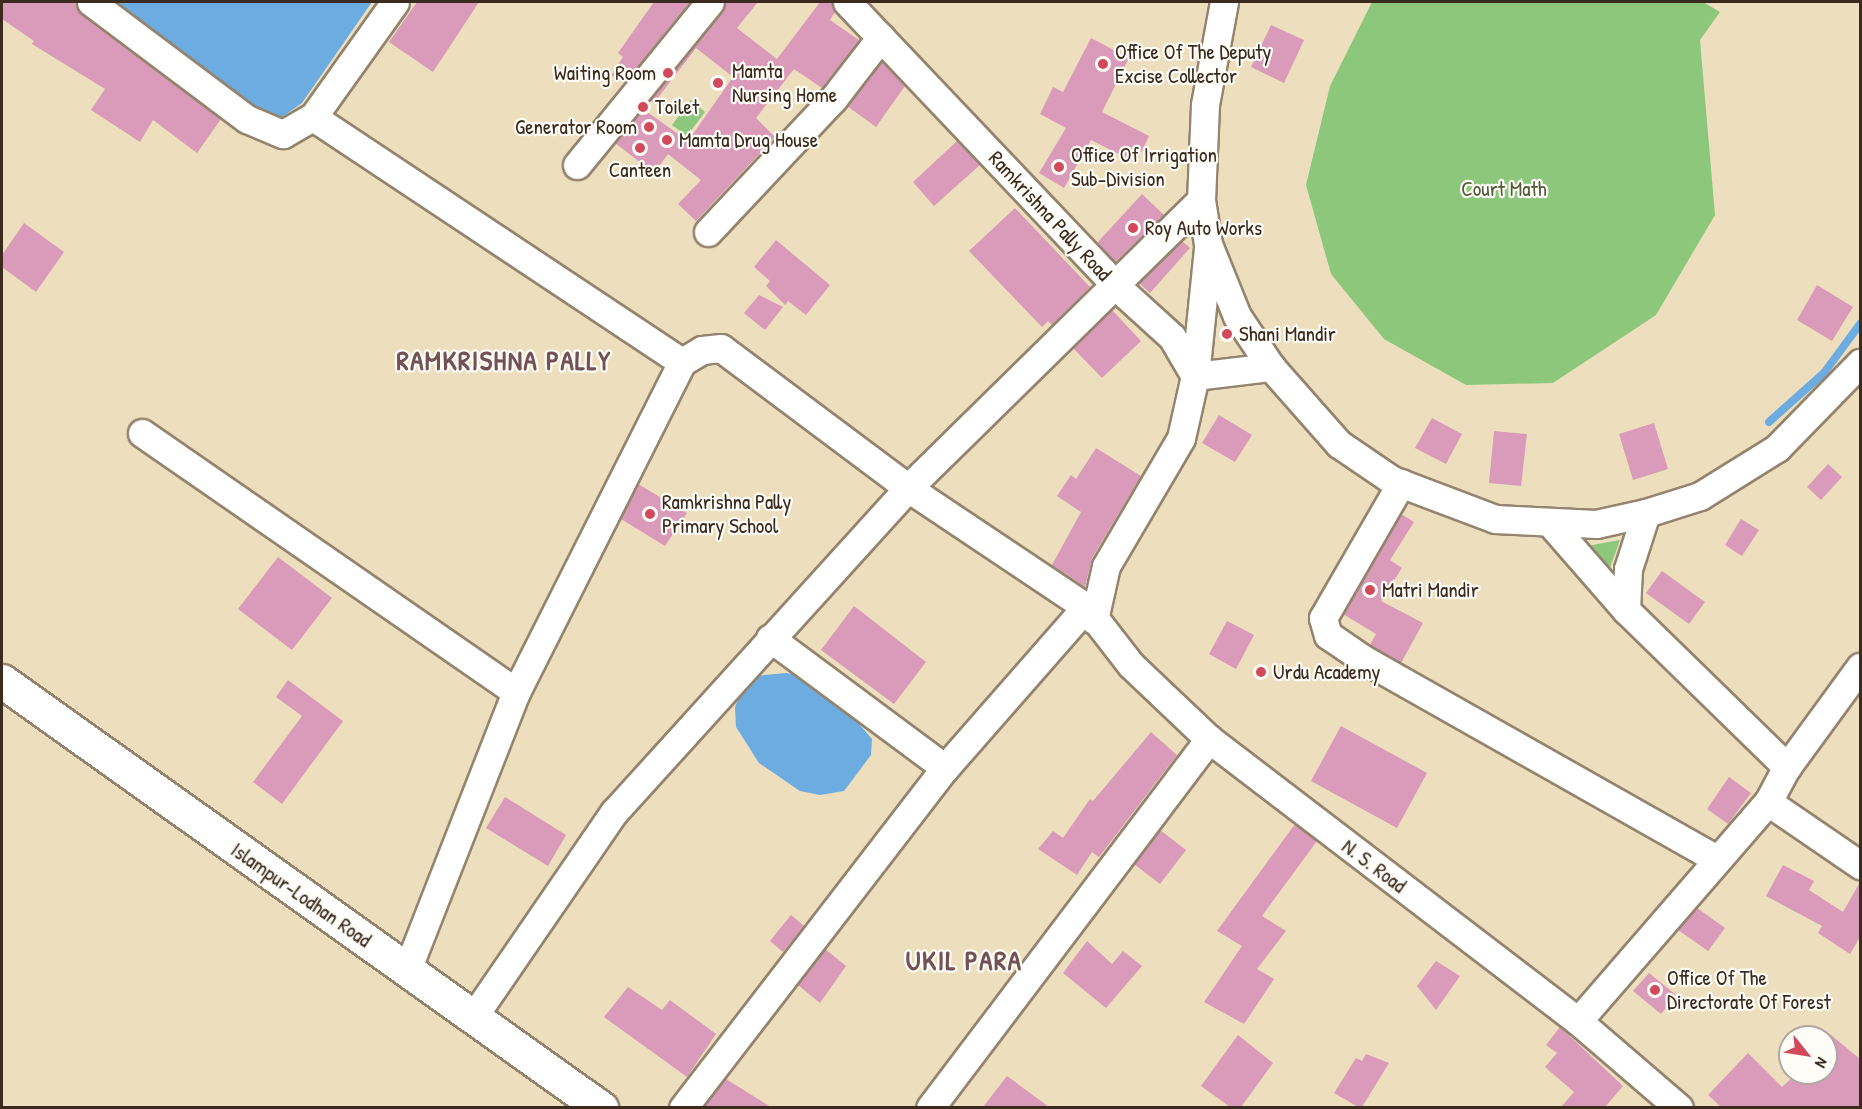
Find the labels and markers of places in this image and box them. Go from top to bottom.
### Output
place label: Office Of The Deputy Excise Collector [1115,39,1271,89]
marker: Office Of The Deputy Excise Collector [1096,57,1110,71]
place label: Mamta Nursing Home [732,58,837,108]
place label: Waiting Room [554,60,656,86]
marker: Waiting Room [661,66,675,80]
marker: Mamta Nursing Home [709,74,727,92]
place label: Toilet [655,94,699,120]
marker: Toilet [636,100,650,114]
place label: Generator Room [515,114,637,140]
marker: Generator Room [642,120,656,134]
place label: Mamta Drug House [679,127,818,153]
marker: Mamta Drug House [660,133,674,147]
marker: Canteen [633,141,647,155]
place label: Office Of Irrigation Sub-Division [1071,142,1217,192]
place label: Canteen [609,157,671,183]
marker: Office Of Irrigation Sub-Division [1052,160,1066,174]
place label: Roy Auto Works [1145,215,1262,241]
marker: Roy Auto Works [1126,221,1140,235]
place label: Shani Mandir [1239,321,1336,347]
marker: Shani Mandir [1220,327,1234,341]
place label: Ramkrishna Pally Primary School [662,489,791,539]
marker: Ramkrishna Pally Primary School [643,507,657,521]
place label: Matri Mandir [1382,577,1479,603]
marker: Matri Mandir [1363,583,1377,597]
place label: Urdu Academy [1273,659,1380,685]
marker: Urdu Academy [1254,665,1268,679]
place label: Office Of The Directorate Of Forest [1667,965,1831,1015]
marker: Office Of The Directorate Of Forest [1648,983,1662,997]

